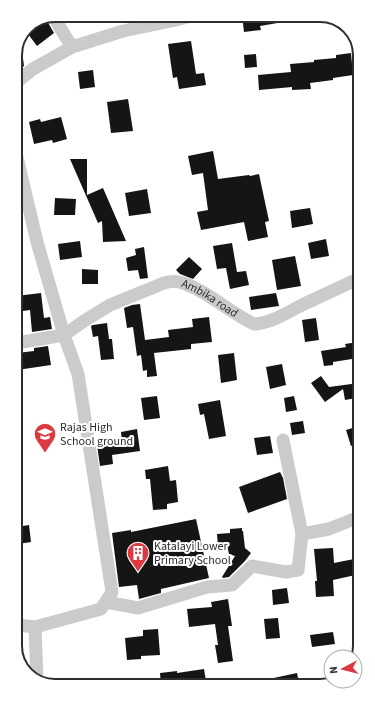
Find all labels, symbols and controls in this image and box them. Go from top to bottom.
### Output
street label: Ambika road [179,275,242,322]
place label: Rajas High School ground [60,419,133,450]
school or university icon: Rajas High School ground [32,421,58,454]
place label: Katalayi Lower Primary School [154,538,231,569]
building icon: Katalayi Lower Primary School [125,540,151,573]
north arrow [323,649,363,689]
text: N [326,666,341,675]

